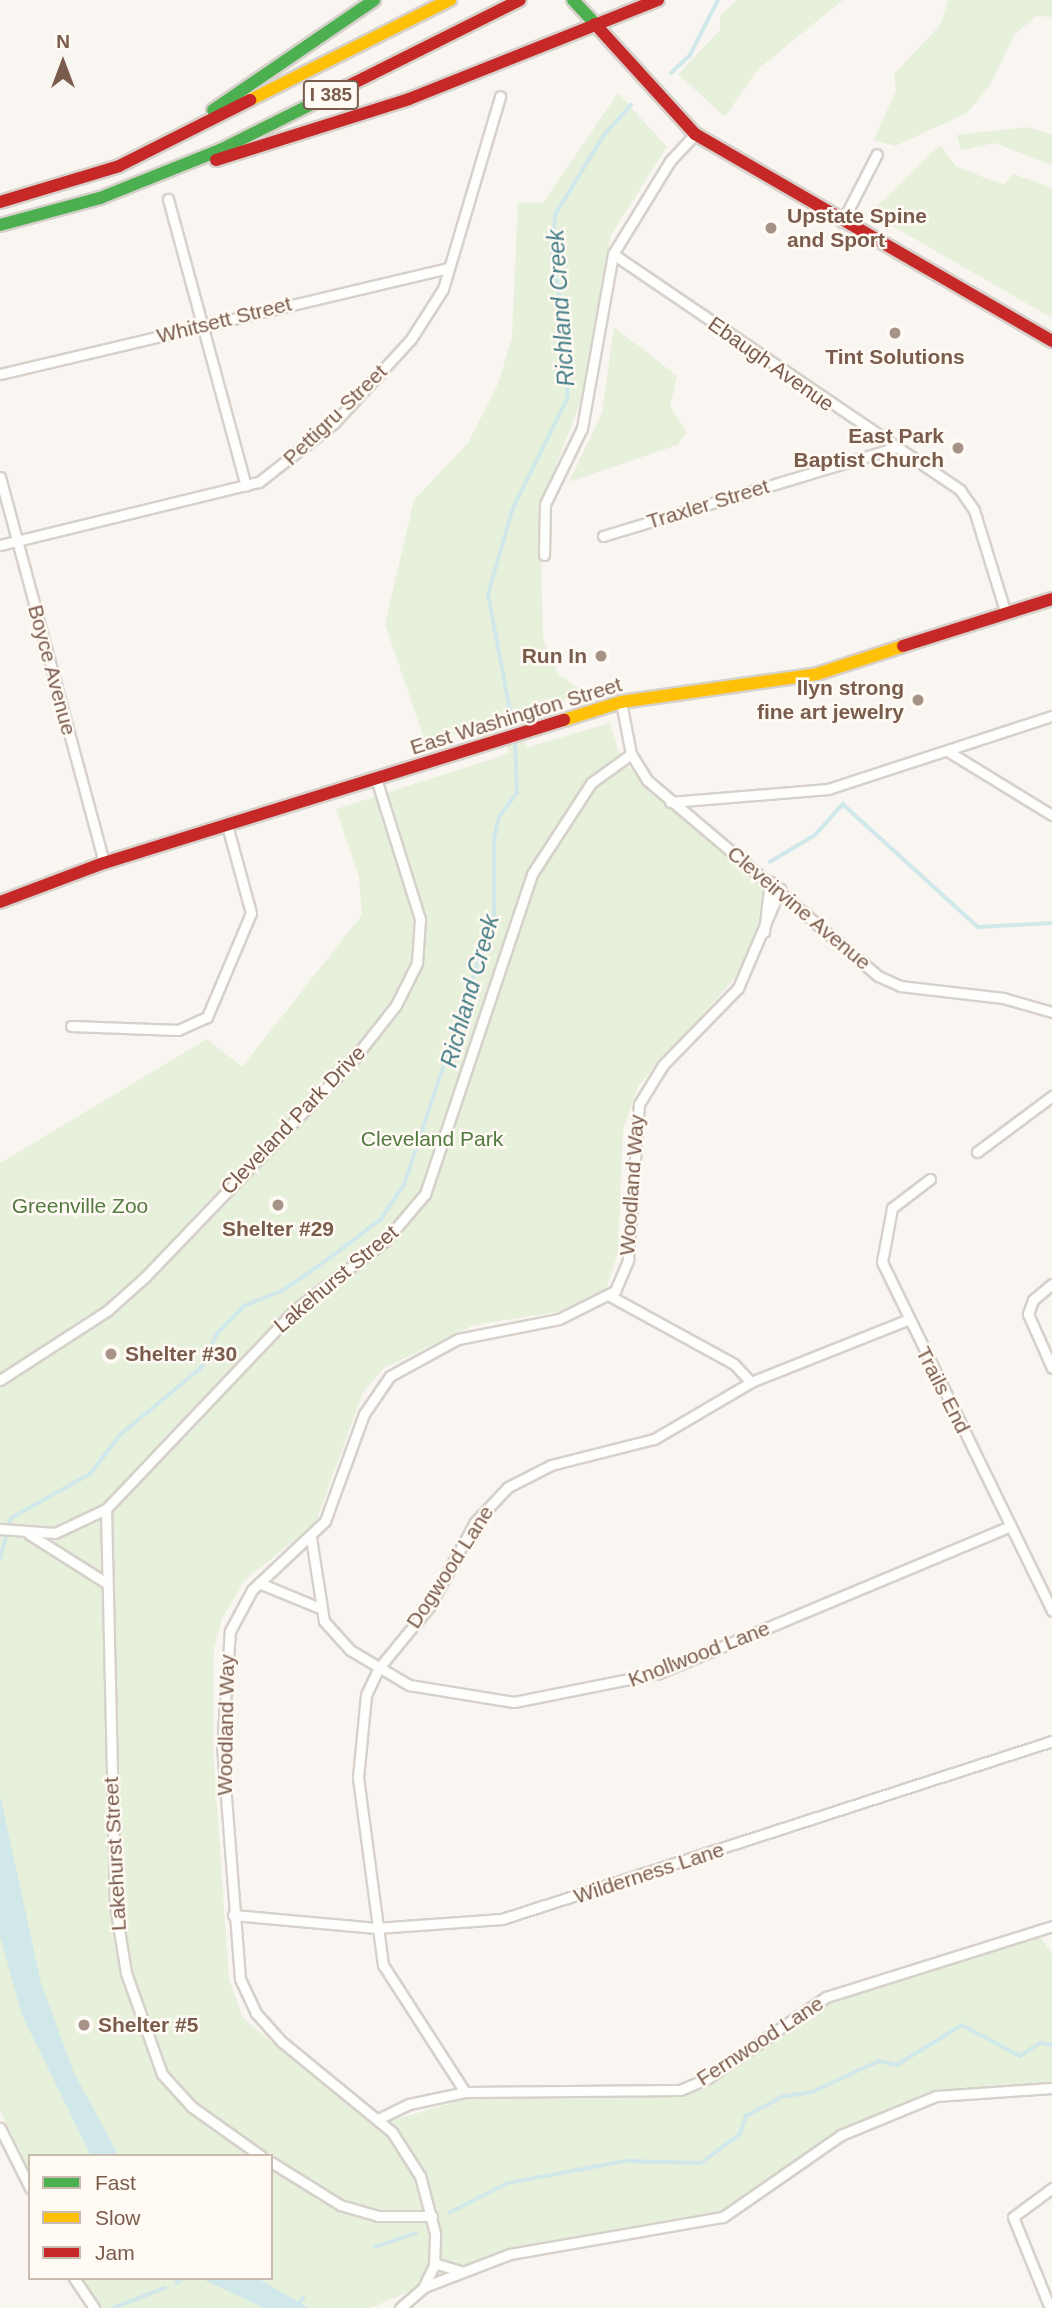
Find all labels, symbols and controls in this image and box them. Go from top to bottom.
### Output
north arrow [28,28,98,98]
text: N [56,31,70,52]
road number: I 385 [301,80,361,110]
place label: Upstate Spine and Sport [787,203,927,253]
marker: Upstate Spine and Sport [761,218,781,238]
water label: Richland Creek [542,229,580,387]
street label: Whitsett Street [154,291,294,349]
street label: Ebaugh Avenue [703,311,839,417]
marker: Tint Solutions [887,325,903,341]
place label: Tint Solutions [825,344,965,370]
street label: Pettigru Street [278,359,392,471]
place label: East Park Baptist Church [793,423,944,473]
marker: East Park Baptist Church [950,440,966,456]
street label: Traxler Street [644,473,772,535]
street label: Boyce Avenue [22,602,82,738]
place label: Run In [522,643,587,669]
marker: Run In [593,648,609,664]
street label: East Washington Street [407,672,625,760]
place label: llyn strong fine art jewelry [757,675,904,725]
marker: llyn strong fine art jewelry [910,692,926,708]
street label: Cleveirvine Avenue [722,840,876,976]
water label: Richland Creek [435,912,505,1070]
street label: Cleveland Park Drive [215,1040,371,1200]
street label: Woodland Way [615,1114,649,1256]
park label: Cleveland Park [361,1126,503,1152]
park label: Greenville Zoo [12,1193,148,1219]
marker: Shelter #29 [270,1197,286,1213]
place label: Shelter #29 [222,1216,334,1242]
street label: Lakehurst Street [269,1220,403,1338]
place label: Shelter #30 [125,1341,237,1367]
street label: Trails End [910,1343,976,1437]
marker: Shelter #30 [103,1346,119,1362]
street label: Dogwood Lane [401,1501,499,1633]
street label: Knollwood Lane [625,1615,773,1693]
street label: Woodland Way [212,1654,240,1796]
street label: Lakehurst Street [98,1776,132,1932]
street label: Wilderness Lane [571,1837,727,1909]
street label: Fernwood Lane [692,1991,828,2091]
place label: Shelter #5 [98,2012,198,2038]
marker: Shelter #5 [76,2017,92,2033]
legend [28,2154,273,2280]
text: Fast [95,2171,136,2194]
text: Slow [95,2206,141,2229]
text: Jam [95,2241,135,2264]

